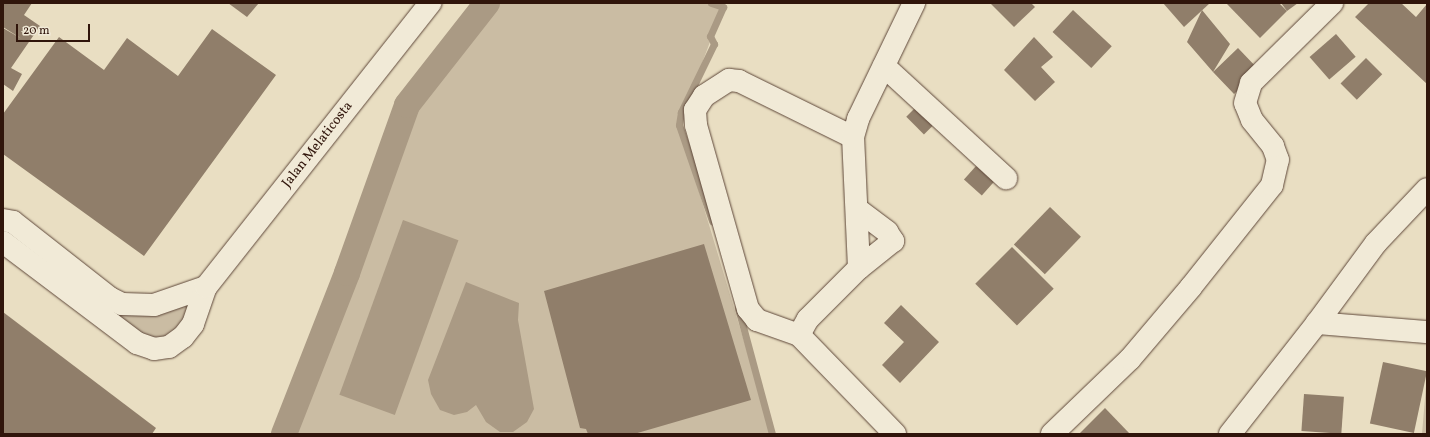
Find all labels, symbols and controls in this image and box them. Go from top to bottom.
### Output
scale bar [18,16,92,42]
text: 20 m [23,23,50,39]
street label: Jalan Melaticosta [279,98,357,192]

